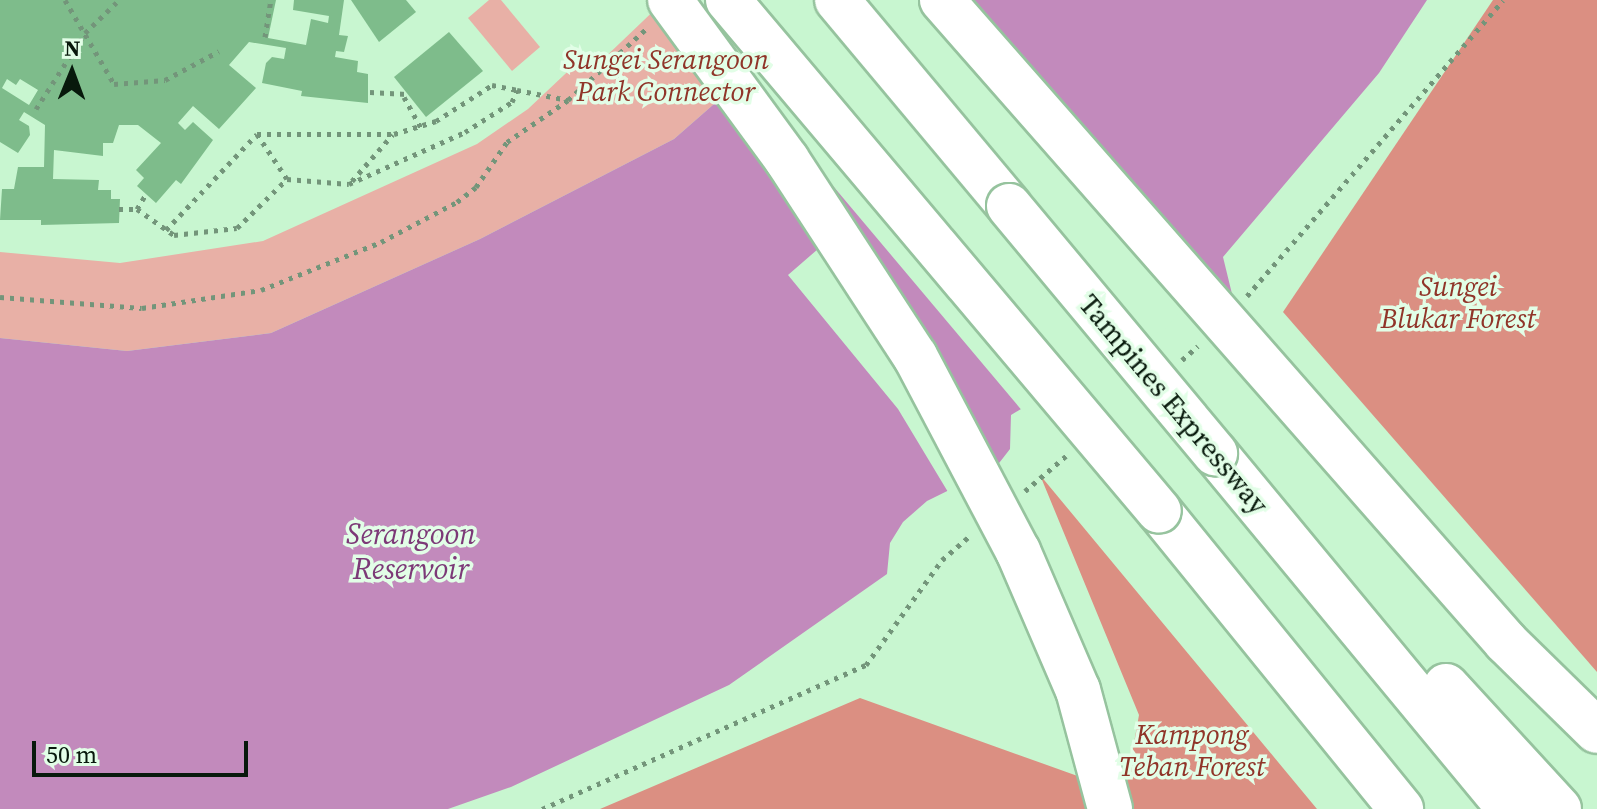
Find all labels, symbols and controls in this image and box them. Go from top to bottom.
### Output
north arrow [32,32,112,112]
text: N [64,33,81,63]
park label: Sungei Serangoon Park Connector [563,42,769,108]
park label: Sungei Blukar Forest [1381,269,1535,335]
street label: Tampines Expressway [1072,287,1276,521]
water label: Serangoon Reservoir [346,516,476,586]
park label: Kampong Teban Forest [1119,717,1265,783]
scale bar [36,725,252,775]
text: 50 m [46,738,97,771]

